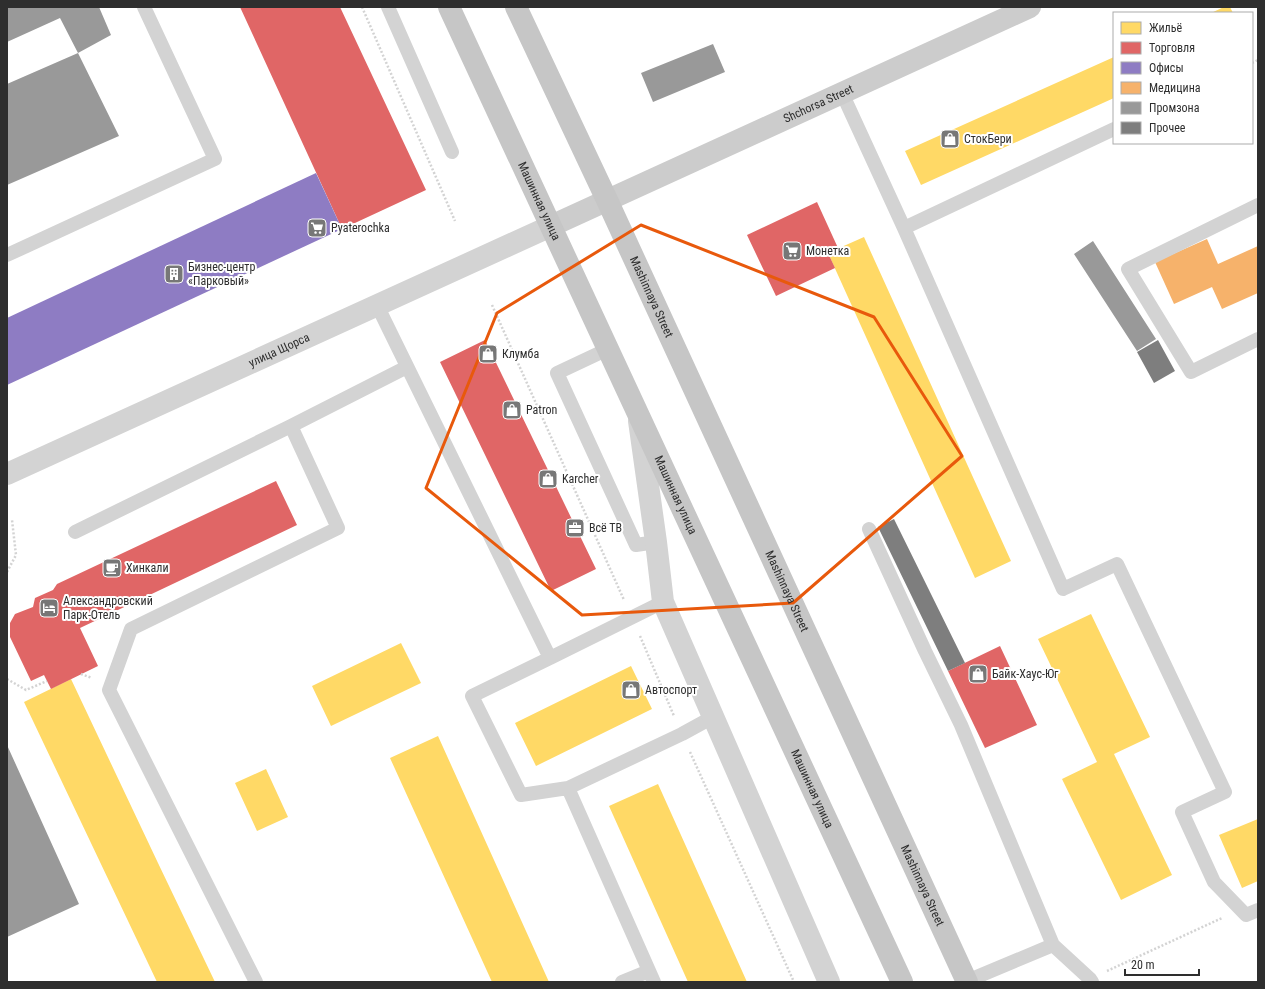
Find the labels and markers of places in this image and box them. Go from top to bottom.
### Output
shop icon: СтокБери [939,128,961,150]
place label: СтокБери [964,132,1012,146]
supermarket icon: Pyaterochka [306,217,328,239]
place label: Pyaterochka [331,221,390,235]
supermarket icon: Монетка [781,240,803,262]
place label: Монетка [806,244,850,258]
place label: Бизнес-центр «Парковый» [188,260,255,288]
building icon: Бизнес-центр «Парковый» [163,263,185,285]
shop icon: Клумба [477,343,499,365]
place label: Клумба [502,347,539,361]
shop icon: Patron [501,399,523,421]
place label: Patron [526,403,557,417]
shop icon: Karcher [537,468,559,490]
place label: Karcher [562,472,599,486]
office icon: Всё ТВ [564,517,586,539]
place label: Всё ТВ [589,521,622,535]
cafe icon: Хинкали [101,557,123,579]
place label: Хинкали [126,561,169,575]
place label: Александровский Парк-Отель [63,594,153,622]
hotel icon: Александровский Парк-Отель [38,597,60,619]
shop icon: Байк-Хаус-Юг [967,663,989,685]
place label: Байк-Хаус-Юг [992,667,1059,681]
shop icon: Автоспорт [620,679,642,701]
place label: Автоспорт [645,683,697,697]

